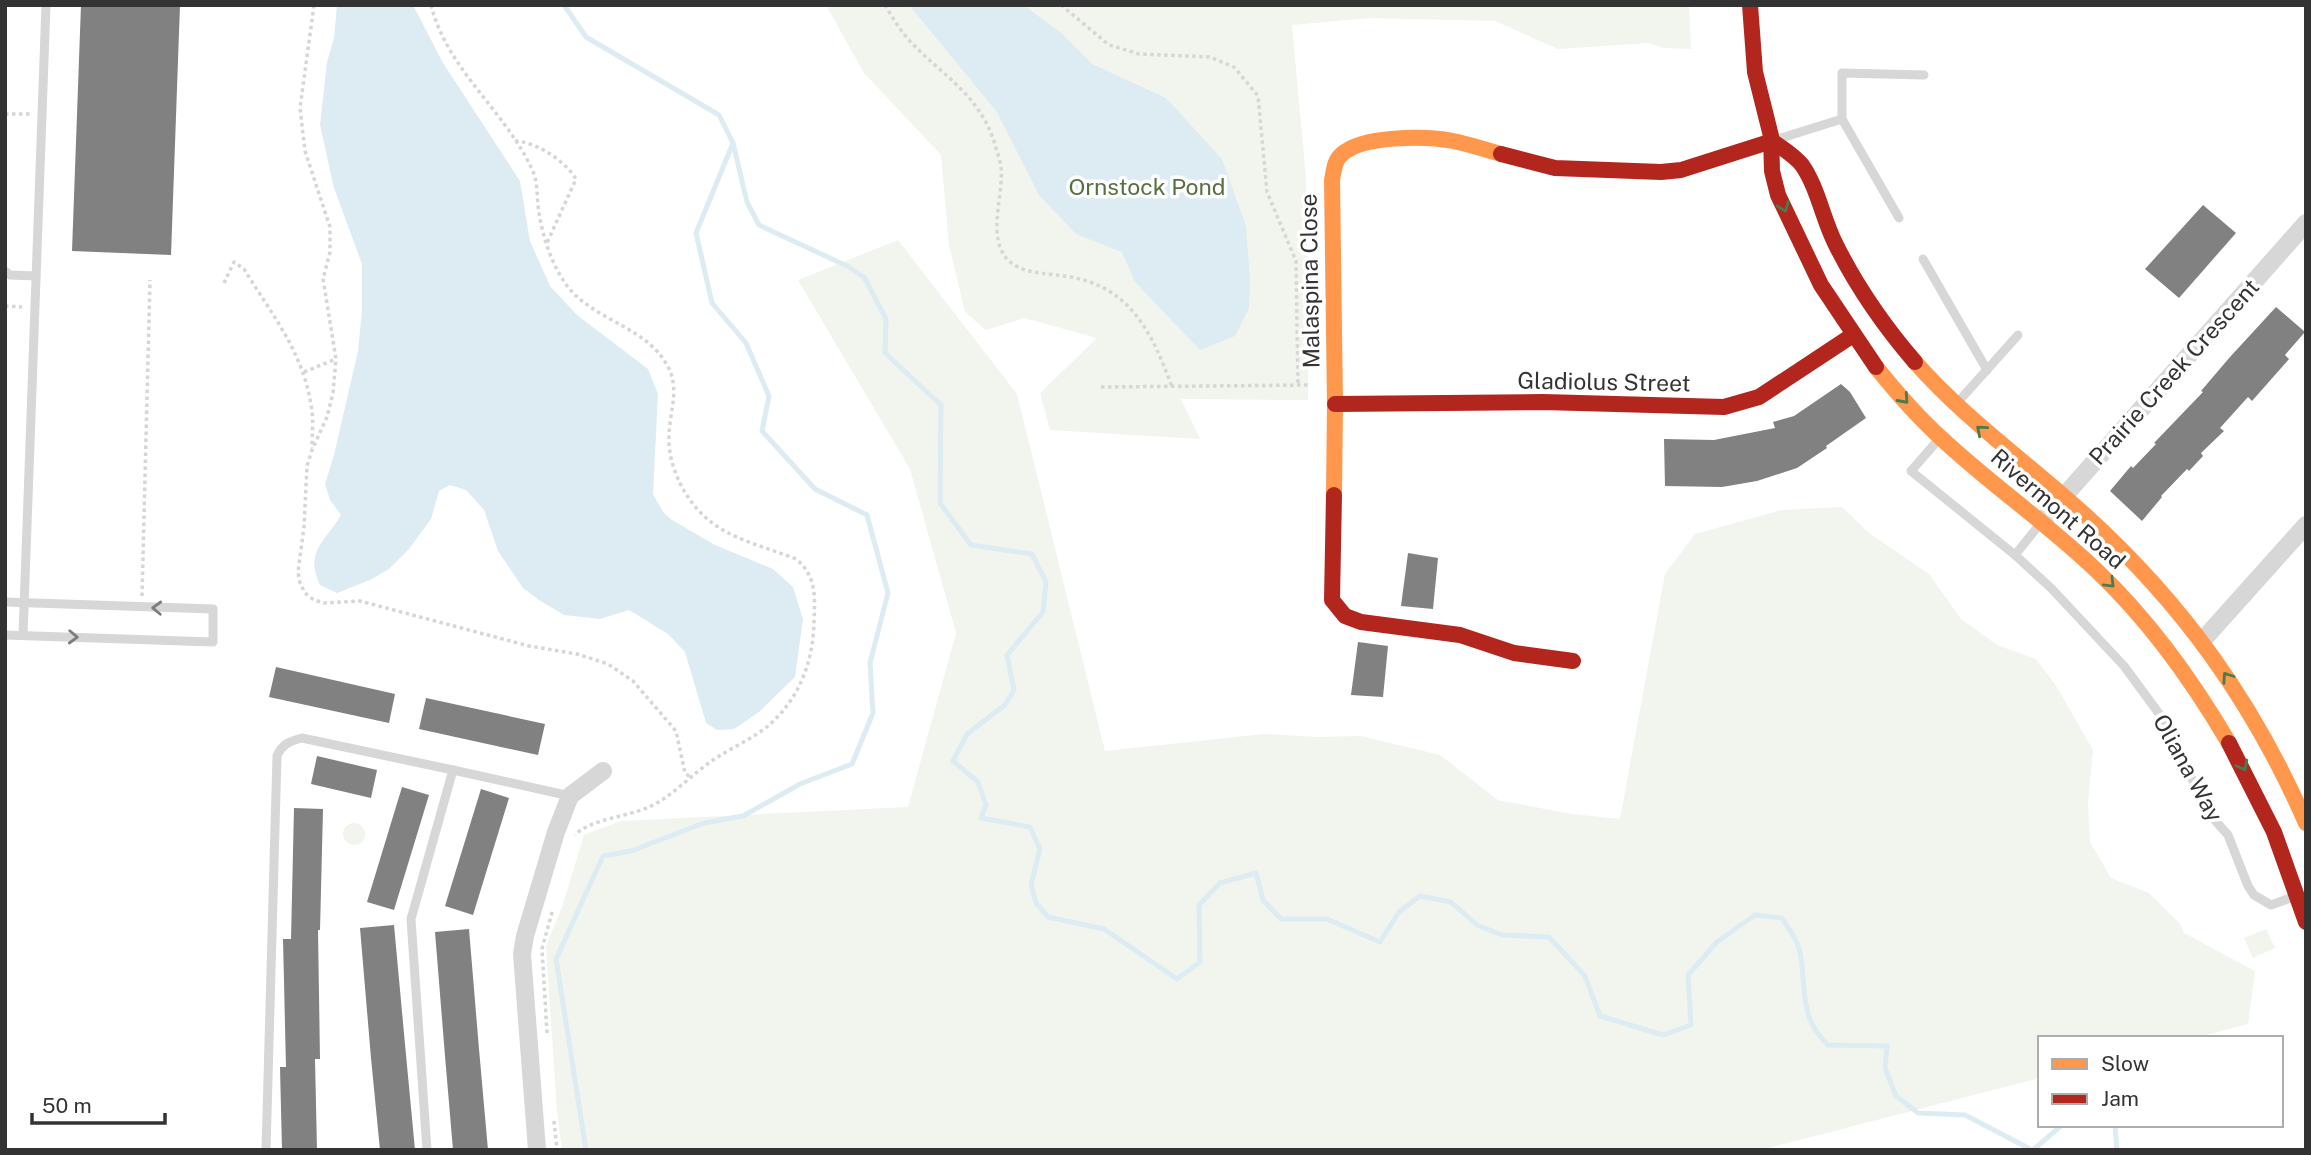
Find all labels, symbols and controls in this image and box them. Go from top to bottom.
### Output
park label: Ornstock Pond [1068,173,1226,200]
street label: Malaspina Close [1294,193,1325,369]
one-way arrow [1775,201,1789,213]
street label: Prairie Creek Crescent [2083,273,2264,470]
street label: Gladiolus Street [1517,366,1691,397]
one-way arrow [1895,391,1908,404]
one-way arrow [1977,426,1990,438]
street label: Rivermont Road [1986,443,2131,574]
one-way arrow [2101,575,2114,588]
one-way arrow [152,600,163,615]
one-way arrow [68,630,79,645]
one-way arrow [2223,672,2235,685]
street label: Oliana Way [2148,709,2229,826]
one-way arrow [2235,759,2248,771]
legend [2038,1036,2283,1127]
text: Slow [2101,1051,2149,1076]
scale bar [32,1082,164,1126]
text: Jam [2101,1086,2139,1111]
text: 50 m [42,1093,92,1118]

